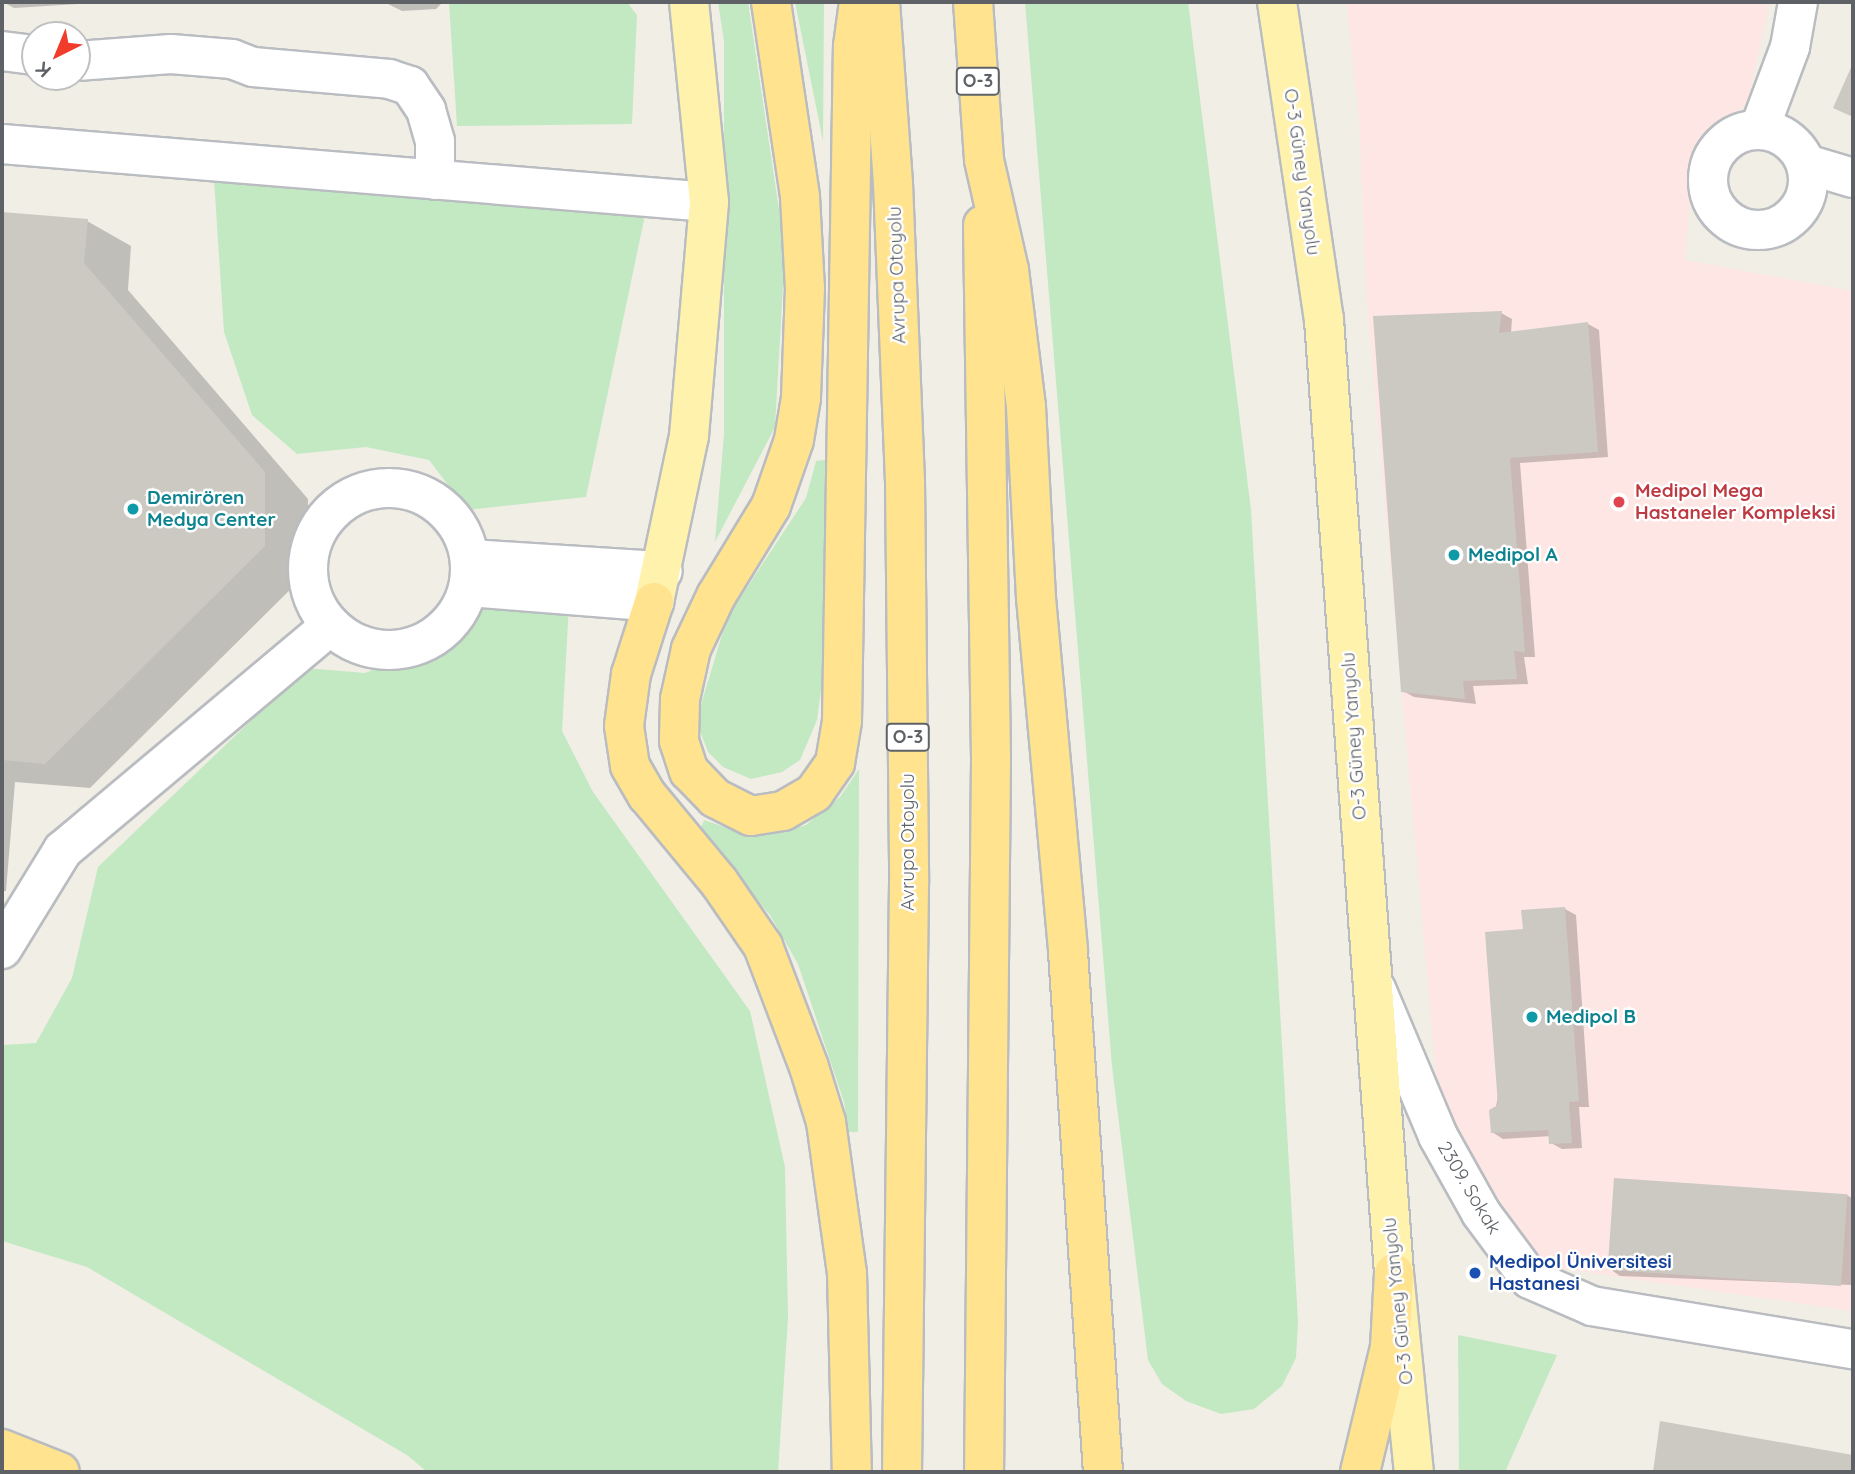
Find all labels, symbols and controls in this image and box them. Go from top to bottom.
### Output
north arrow [21,21,91,91]
text: K [30,57,56,83]
road number: O-3 [955,66,1001,96]
street label: O-3 Güney Yanyolu [1279,87,1325,257]
street label: Avrupa Otoyolu [883,206,911,344]
place label: Medipol Mega Hastaneler Kompleksi [1635,480,1836,524]
place label: Demirören Medya Center [147,487,276,531]
marker: Medipol Mega Hastaneler Kompleksi [1609,492,1629,512]
marker: Demirören Medya Center [125,501,141,517]
place label: Medipol A [1468,544,1558,566]
marker: Medipol A [1446,547,1462,563]
street label: O-3 Güney Yanyolu [1337,651,1371,821]
road number: O-3 [885,722,931,752]
street label: Avrupa Otoyolu [897,773,919,911]
place label: Medipol B [1546,1006,1636,1028]
marker: Medipol B [1524,1009,1540,1025]
street label: 2309. Sokak [1432,1137,1506,1239]
street label: O-3 Güney Yanyolu [1378,1216,1418,1386]
place label: Medipol Üniversitesi Hastanesi [1489,1251,1672,1295]
marker: Medipol Üniversitesi Hastanesi [1467,1265,1483,1281]

